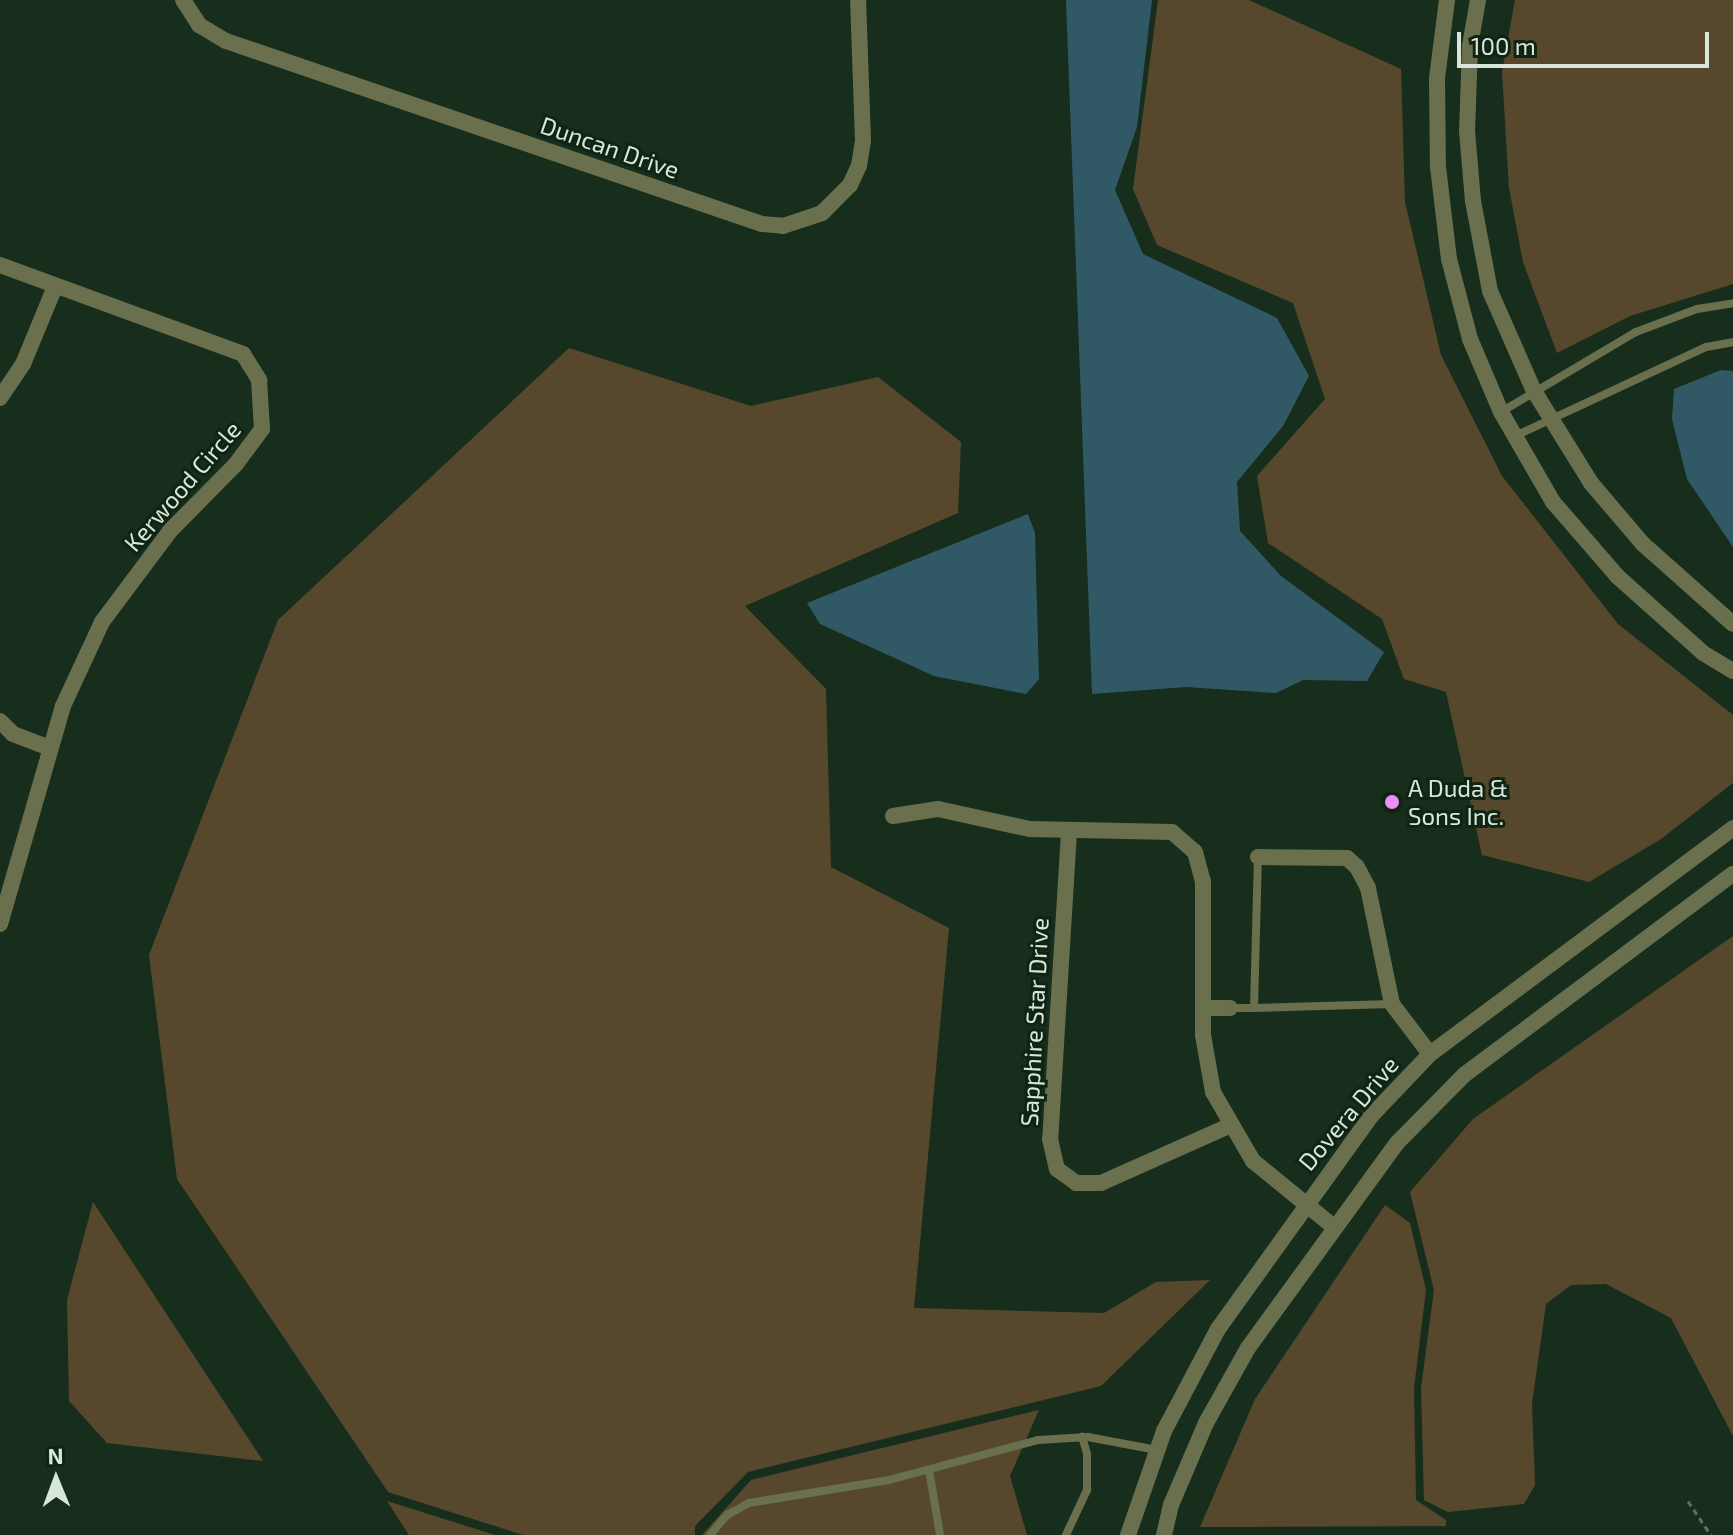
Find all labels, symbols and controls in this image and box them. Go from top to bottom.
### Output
scale bar [1461,16,1713,66]
text: 100 m [1471,31,1536,60]
street label: Duncan Drive [537,110,683,184]
street label: Kerwood Circle [118,415,246,557]
place label: A Duda & Sons Inc. [1408,774,1509,830]
marker: A Duda & Sons Inc. [1383,793,1401,811]
street label: Sapphire Star Drive [1014,917,1054,1127]
street label: Dovera Drive [1292,1050,1404,1176]
north arrow [16,1439,96,1519]
text: N [47,1442,64,1468]

